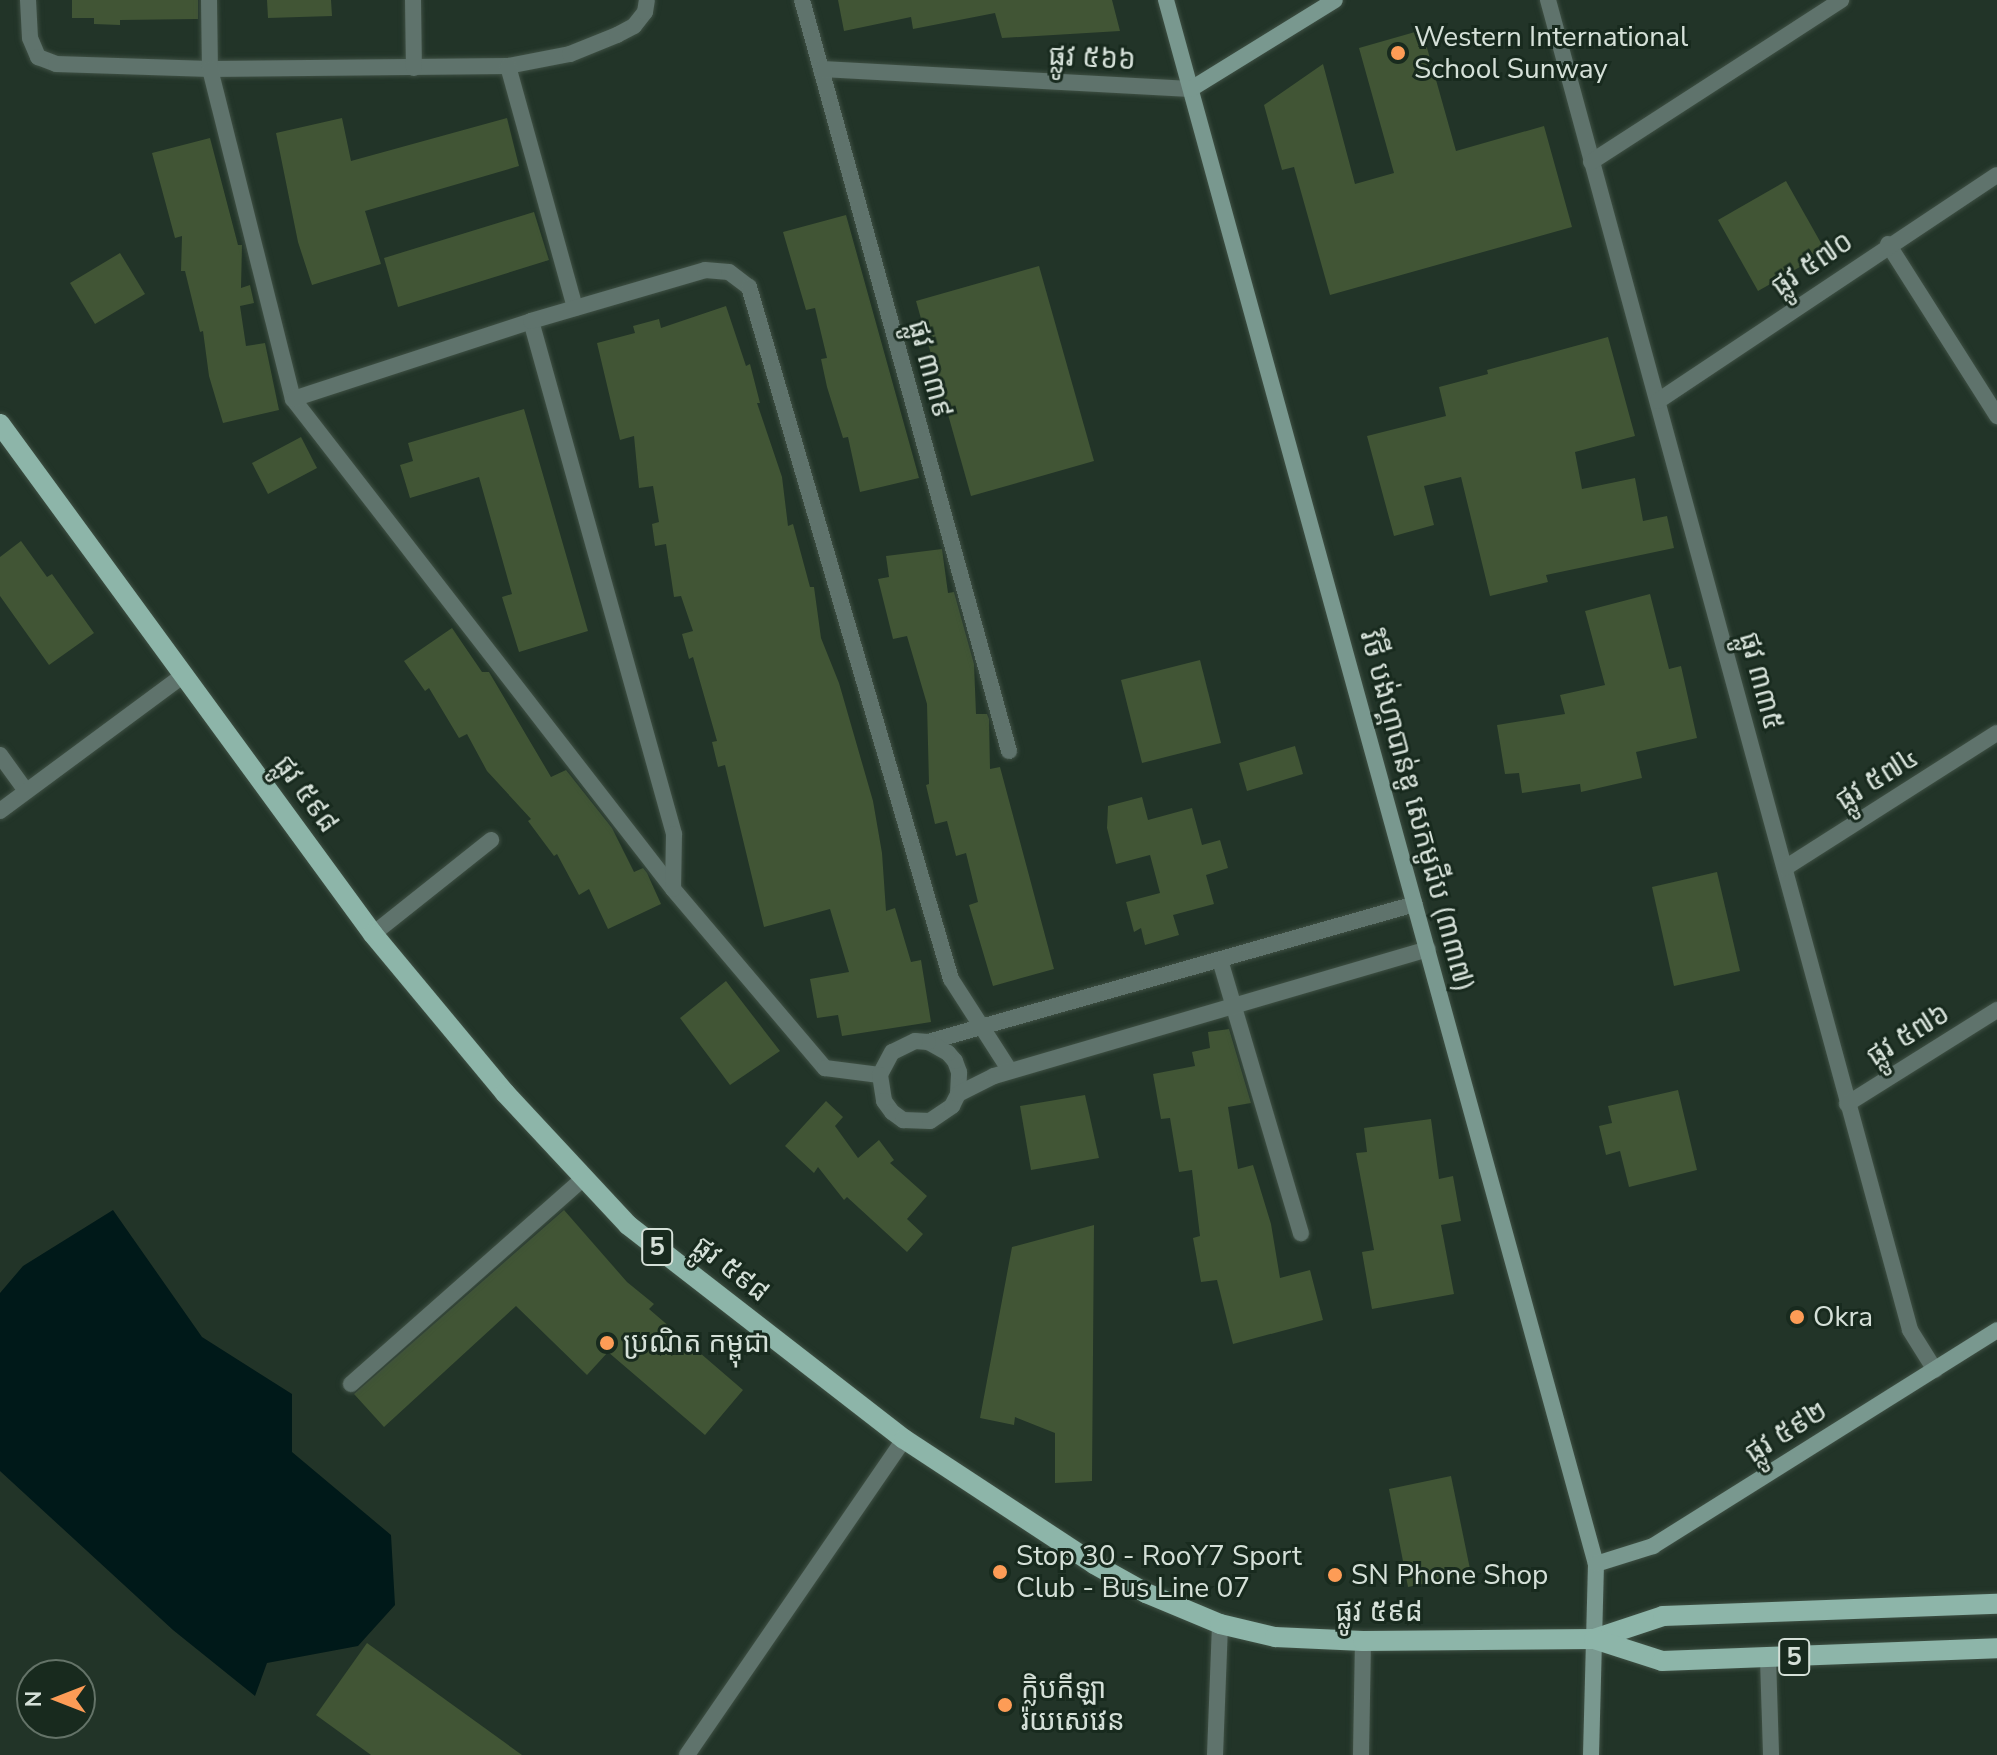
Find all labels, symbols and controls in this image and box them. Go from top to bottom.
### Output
place label: Western International School Sunway [1414,20,1688,86]
street label: ផ្លូវ ៥៦៦ [1047,39,1137,77]
marker: Western International School Sunway [1389,44,1407,62]
street label: ផ្លូវ ៥៧០ [1765,224,1859,304]
street label: ផ្លូវ ៣៣៩ [901,316,959,422]
street label: វិថី បង់ហ្គាបាន់ឌូ សេកមូជីប (៣៣៧) [1353,627,1481,995]
street label: ផ្លូវ ៣៣៥ [1732,628,1790,734]
street label: ផ្លូវ ៥៧៤ [1829,741,1925,817]
street label: ផ្លូវ ៥៩៨ [267,749,345,839]
street label: ផ្លូវ ៥៧៦ [1860,997,1956,1073]
road number: 5 [641,1225,673,1269]
street label: ផ្លូវ ៥៩៨ [686,1229,776,1309]
place label: Okra [1813,1300,1873,1334]
marker: Okra [1788,1308,1806,1326]
place label: ប្រណិត កម្ពុជា [623,1326,770,1360]
marker: ប្រណិត កម្ពុជា [598,1334,616,1352]
street label: ផ្លូវ ៥៩២ [1739,1394,1833,1470]
place label: Stop 30 - RooY7 Sport Club - Bus Line 07 [1016,1539,1302,1605]
place label: SN Phone Shop [1351,1558,1548,1592]
marker: Stop 30 - RooY7 Sport Club - Bus Line 07 [991,1563,1009,1581]
marker: SN Phone Shop [1326,1566,1344,1584]
street label: ផ្លូវ ៥៩៨ [1335,1595,1423,1629]
road number: 5 [1778,1635,1810,1679]
north arrow [16,1659,96,1739]
place label: ក្លិបកីឡា រ៉យសេវេន [1021,1672,1125,1738]
text: N [19,1691,49,1707]
marker: ក្លិបកីឡា រ៉យសេវេន [996,1696,1014,1714]

